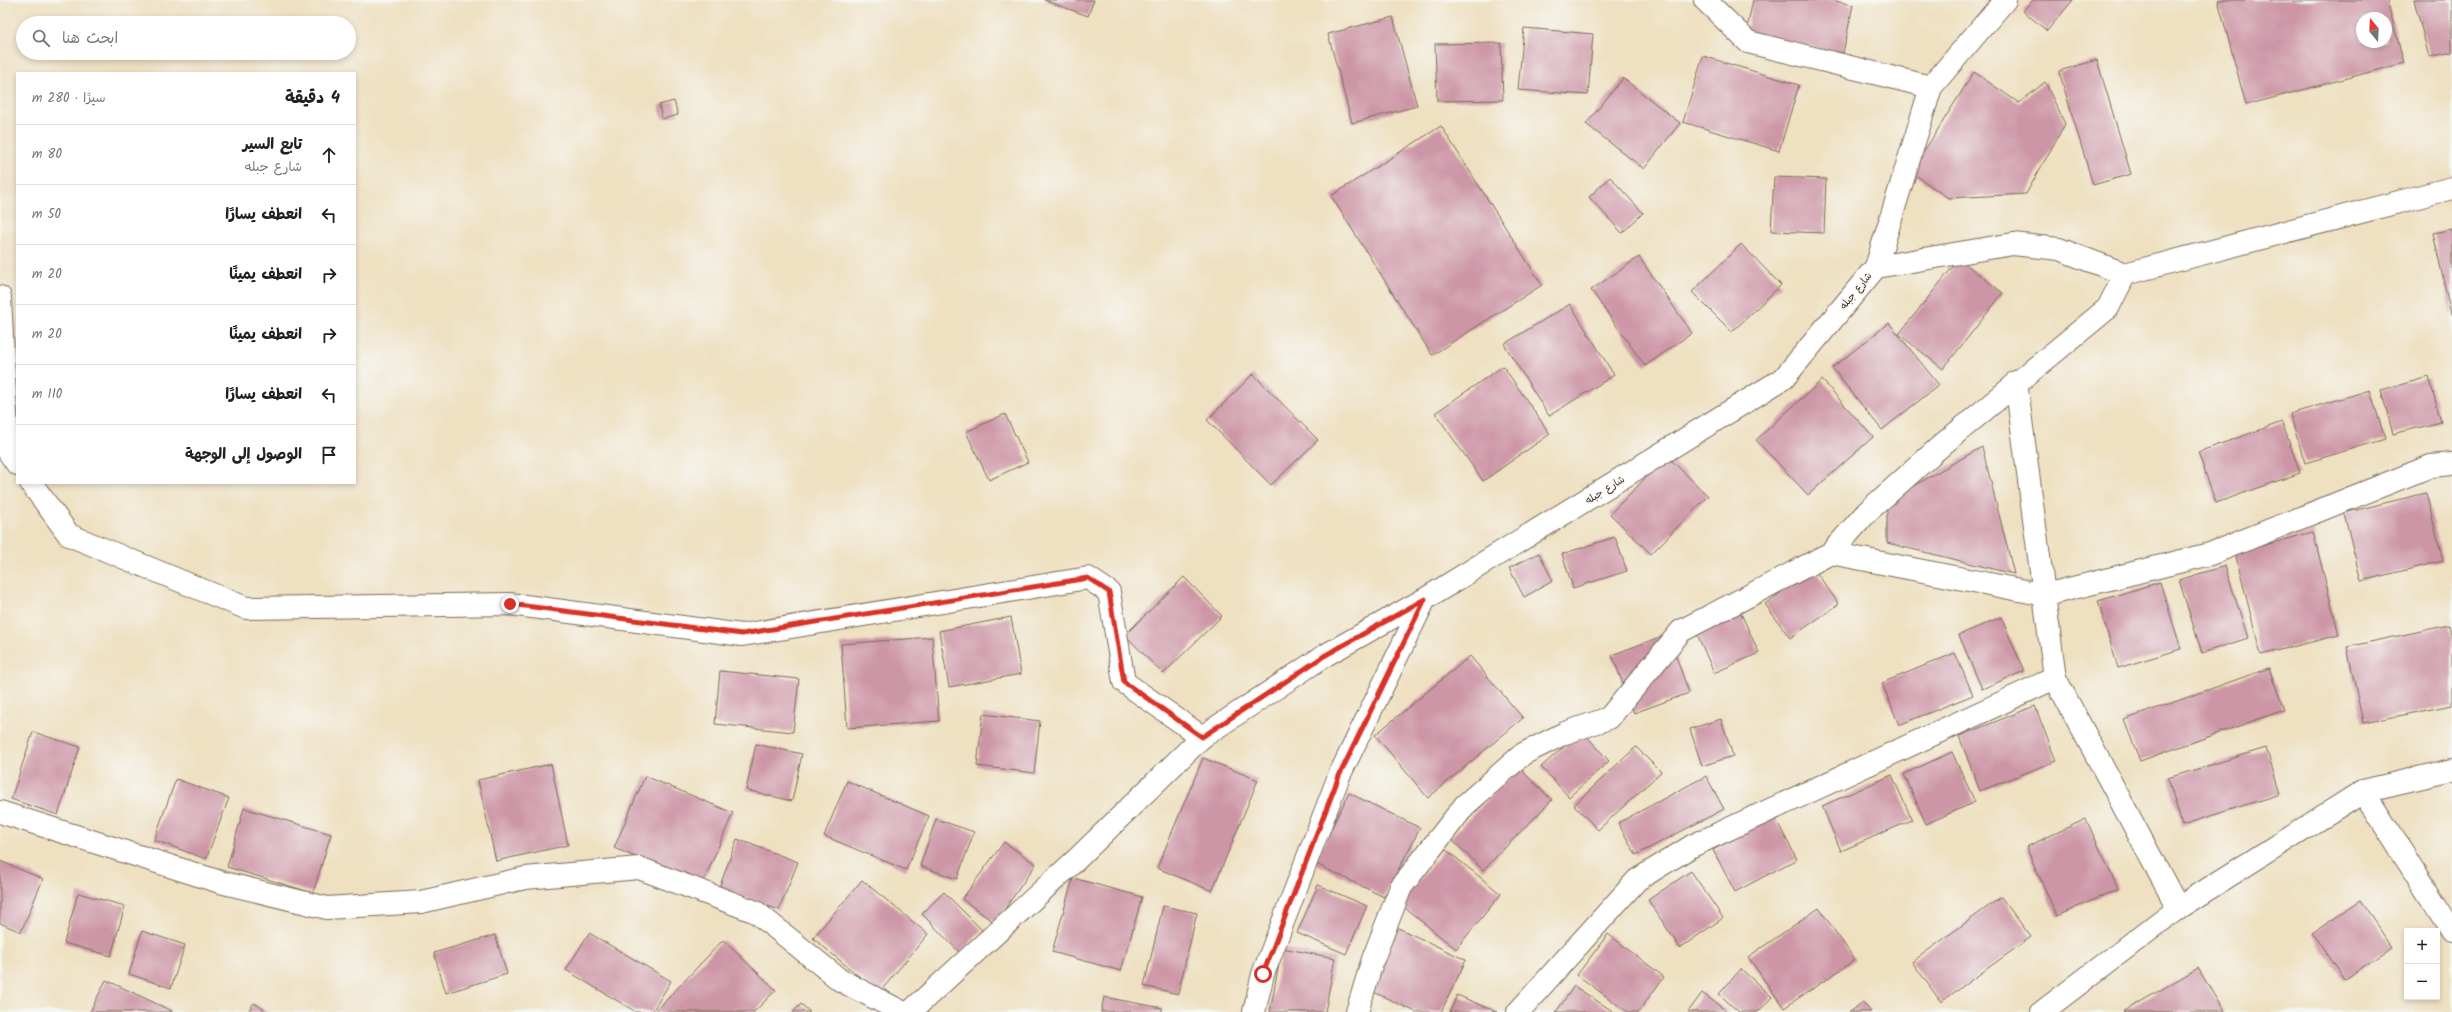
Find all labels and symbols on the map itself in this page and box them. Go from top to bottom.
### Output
north arrow [2356,12,2392,48]
street label: شارع جبله [1836,269,1876,313]
street label: شارع جبله [1582,471,1628,508]
route end [501,595,519,613]
route start [1254,965,1272,983]

